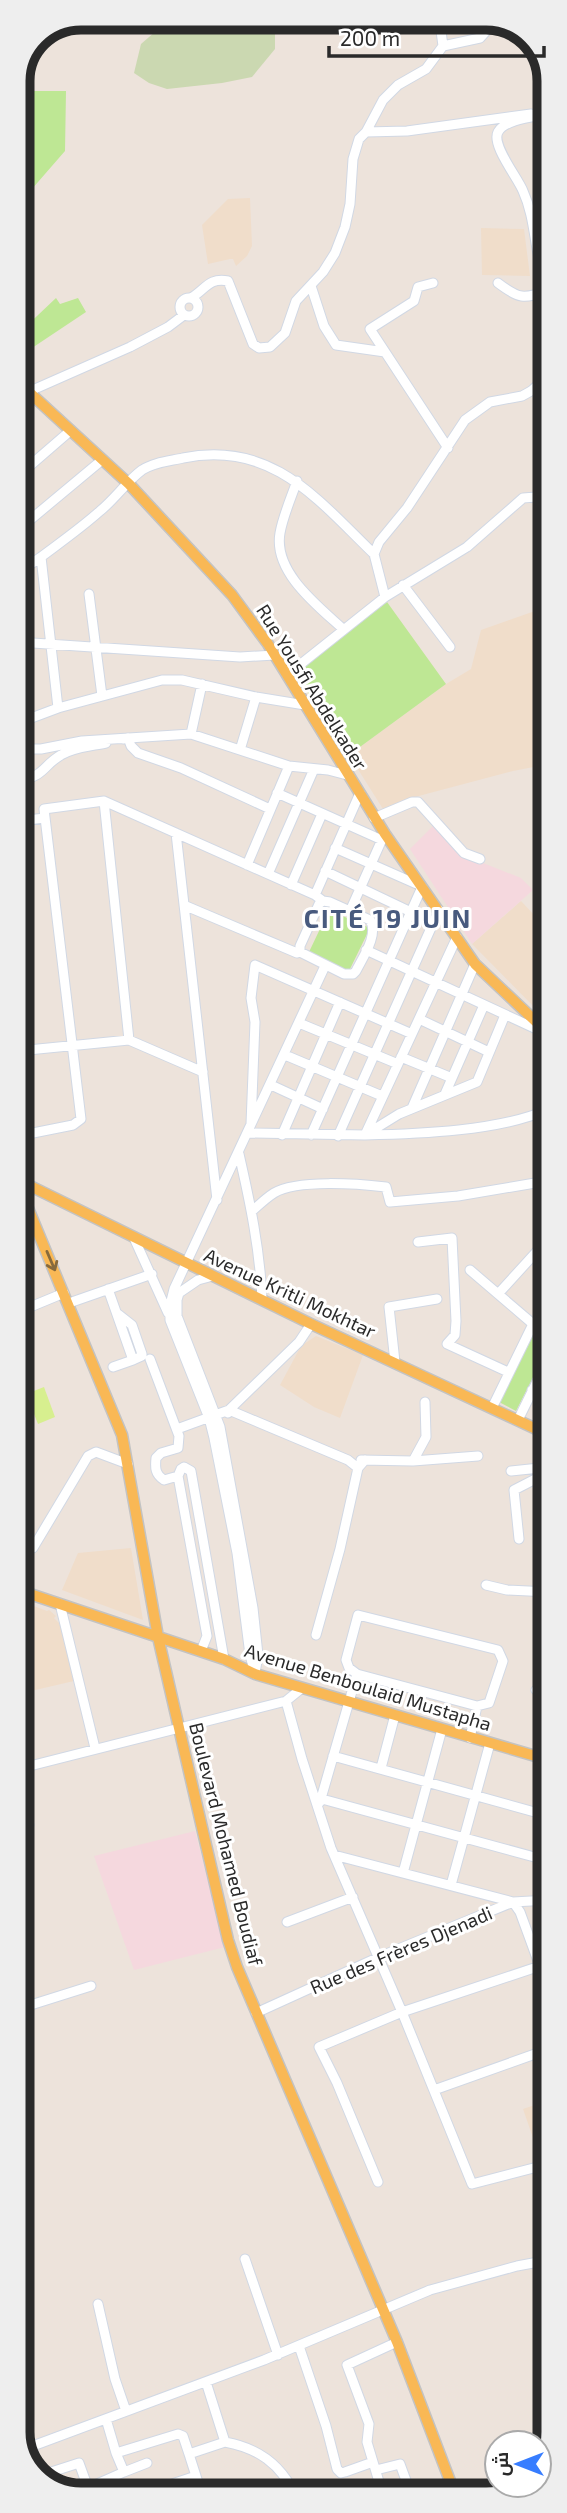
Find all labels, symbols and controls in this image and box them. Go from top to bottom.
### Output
scale bar [329,14,544,58]
text: 200 m [340,25,400,50]
street label: Rue Yousfi Abdelkader [252,600,373,774]
district label: CITÉ 19 JUIN [304,902,472,933]
street label: Avenue Kritli Mokhtar [201,1243,380,1343]
one-way arrow [45,1250,58,1271]
street label: Avenue Benboulaid Mustapha [242,1638,494,1735]
street label: Boulevard Mohamed Boudiaf [185,1720,268,1969]
street label: Rue des Frères Djenadi [306,1901,495,1998]
north arrow [483,2429,553,2499]
text: ش [489,2452,513,2476]

